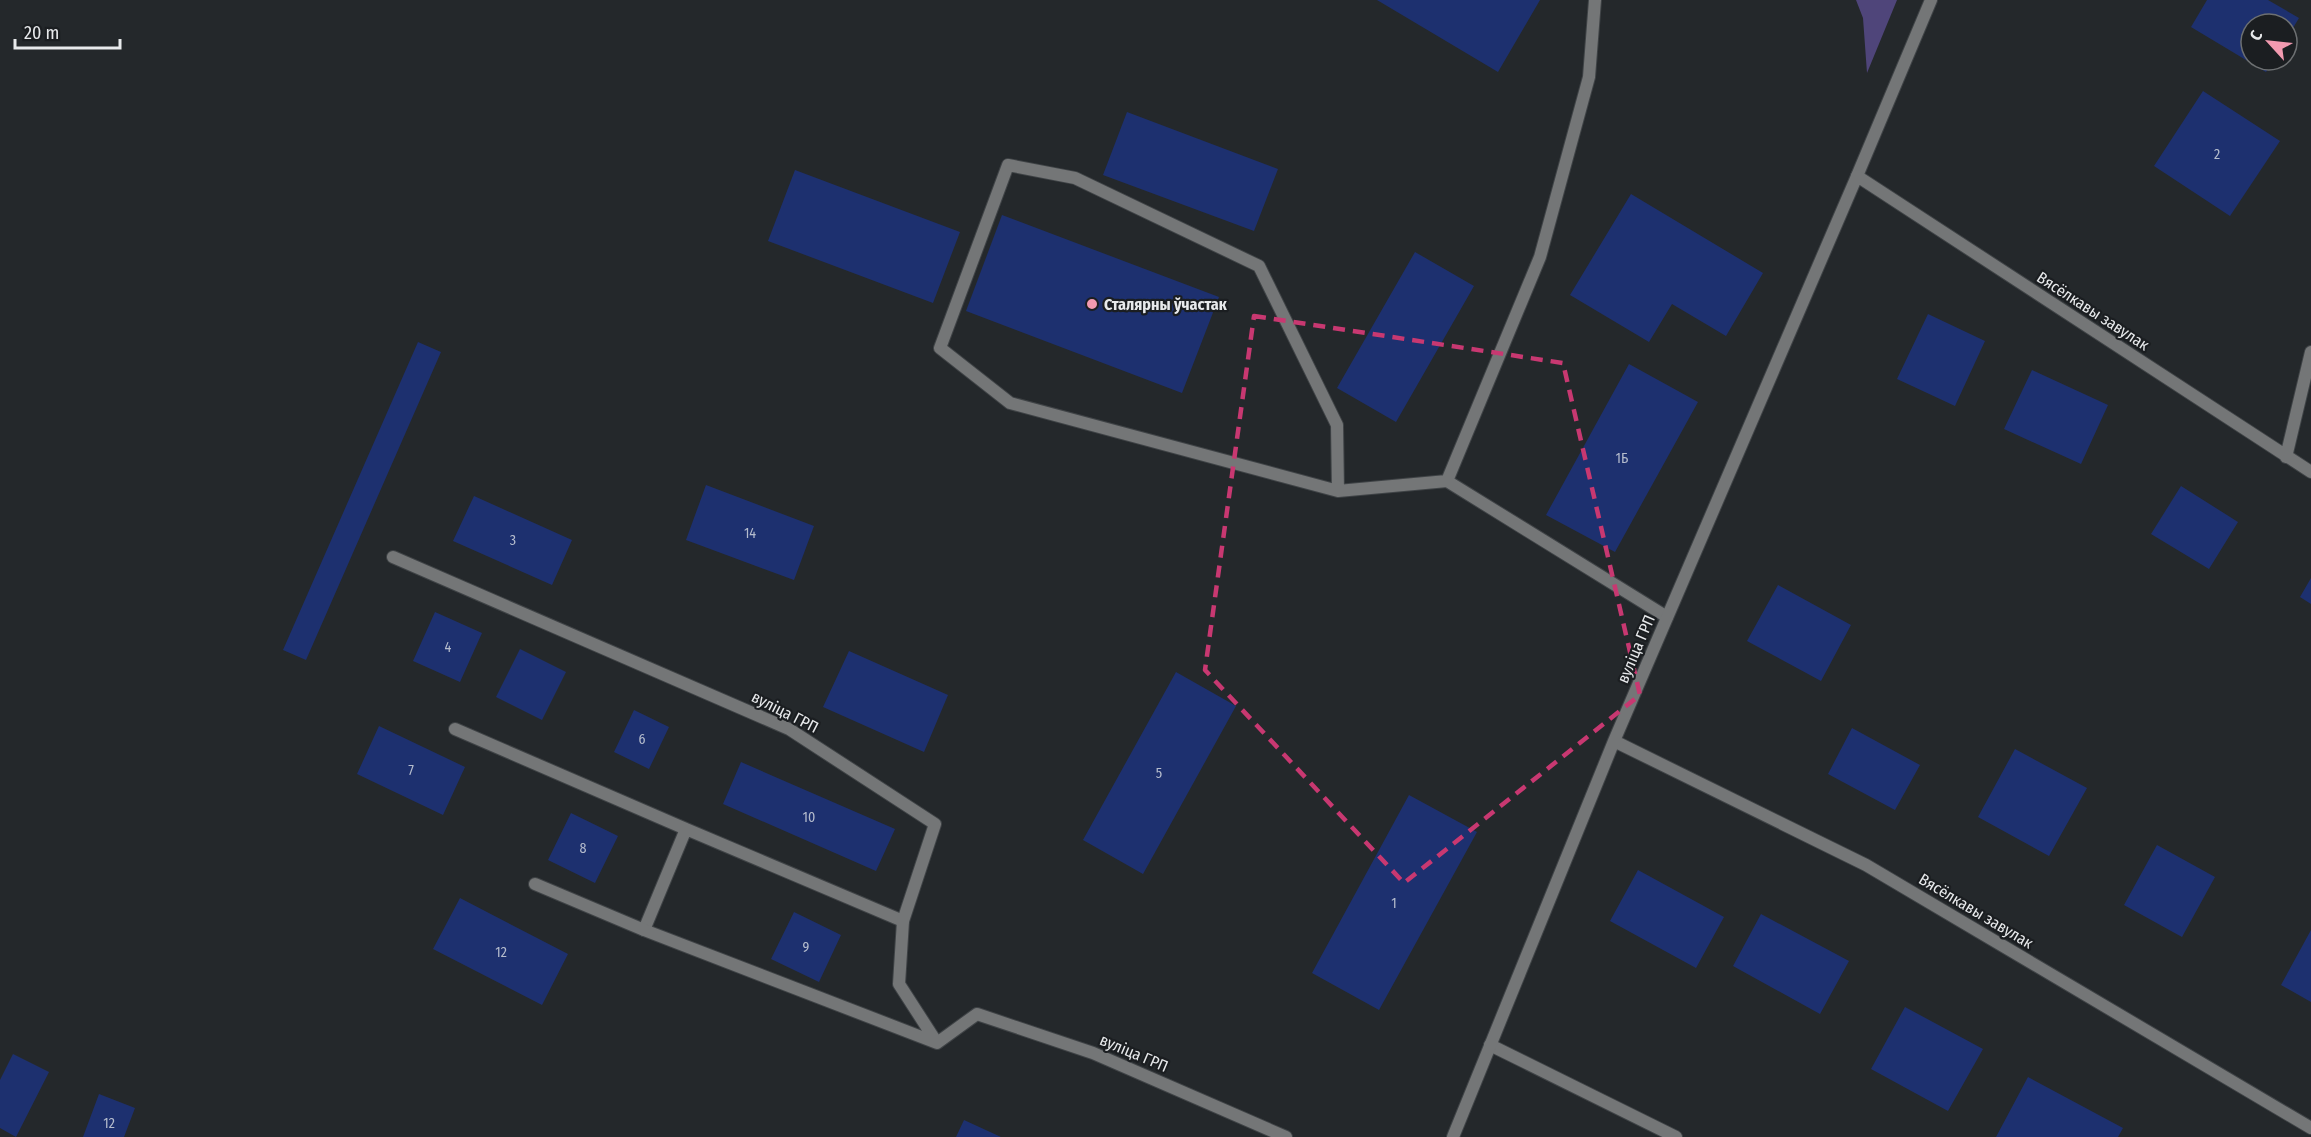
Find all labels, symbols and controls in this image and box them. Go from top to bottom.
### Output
scale bar [15,12,120,50]
north arrow [2239,12,2299,72]
text: 20 m [24,22,59,44]
text: С [2246,27,2267,43]
house number: 2 [2214,146,2220,163]
street label: Вясёлкавы завулак [2033,268,2153,355]
place label: Сталярны ўчастак [1104,295,1228,314]
marker: Сталярны ўчастак [1085,297,1099,311]
house number: 1Б [1616,450,1628,467]
house number: 14 [744,525,756,542]
house number: 3 [510,532,516,549]
street label: вуліца ГРП [1613,612,1659,686]
house number: 4 [445,639,452,656]
street label: вуліца ГРП [748,687,822,737]
house number: 6 [639,731,646,748]
house number: 7 [408,762,414,779]
house number: 5 [1156,765,1162,782]
house number: 10 [803,809,815,826]
house number: 8 [580,840,587,857]
street label: Вясёлкавы завулак [1915,869,2037,953]
house number: 1 [1391,895,1397,912]
house number: 9 [803,939,810,956]
house number: 12 [495,944,507,961]
street label: вуліца ГРП [1097,1030,1171,1076]
house number: 12 [103,1115,115,1132]

